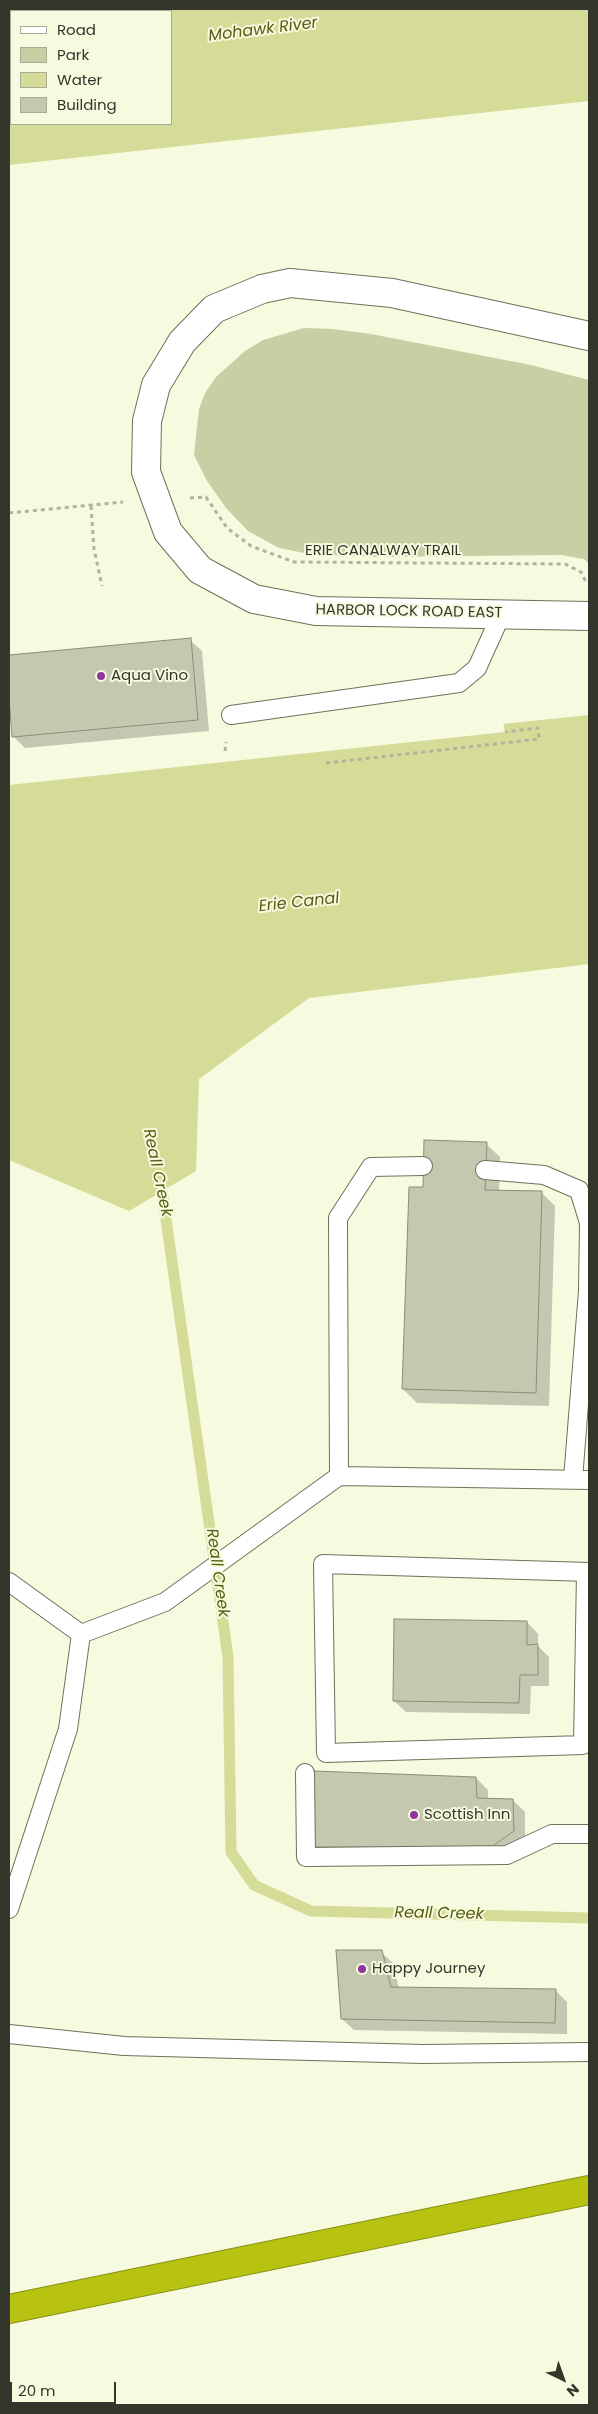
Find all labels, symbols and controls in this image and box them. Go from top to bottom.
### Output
legend [10,10,172,125]
water label: Mohawk River [207,14,319,46]
text: Road [57,19,96,40]
text: Park [57,44,89,65]
text: Water [57,69,102,90]
text: Building [57,94,117,115]
street label: ERIE CANALWAY TRAIL [305,542,461,560]
street label: HARBOR LOCK ROAD EAST [315,601,503,623]
place label: Aqua Vino [111,667,188,685]
marker: Aqua Vino [95,670,107,682]
water label: Erie Canal [258,889,340,917]
water label: Reall Creek [138,1127,176,1219]
water label: Reall Creek [201,1527,233,1619]
place label: Scottish Inn [424,1806,510,1824]
marker: Scottish Inn [408,1809,420,1821]
water label: Reall Creek [394,1904,484,1924]
place label: Happy Journey [372,1960,485,1978]
marker: Happy Journey [356,1963,368,1975]
north arrow [538,2354,588,2404]
scale bar [12,2372,119,2404]
text: N [562,2379,584,2401]
text: 20 m [18,2380,56,2401]

